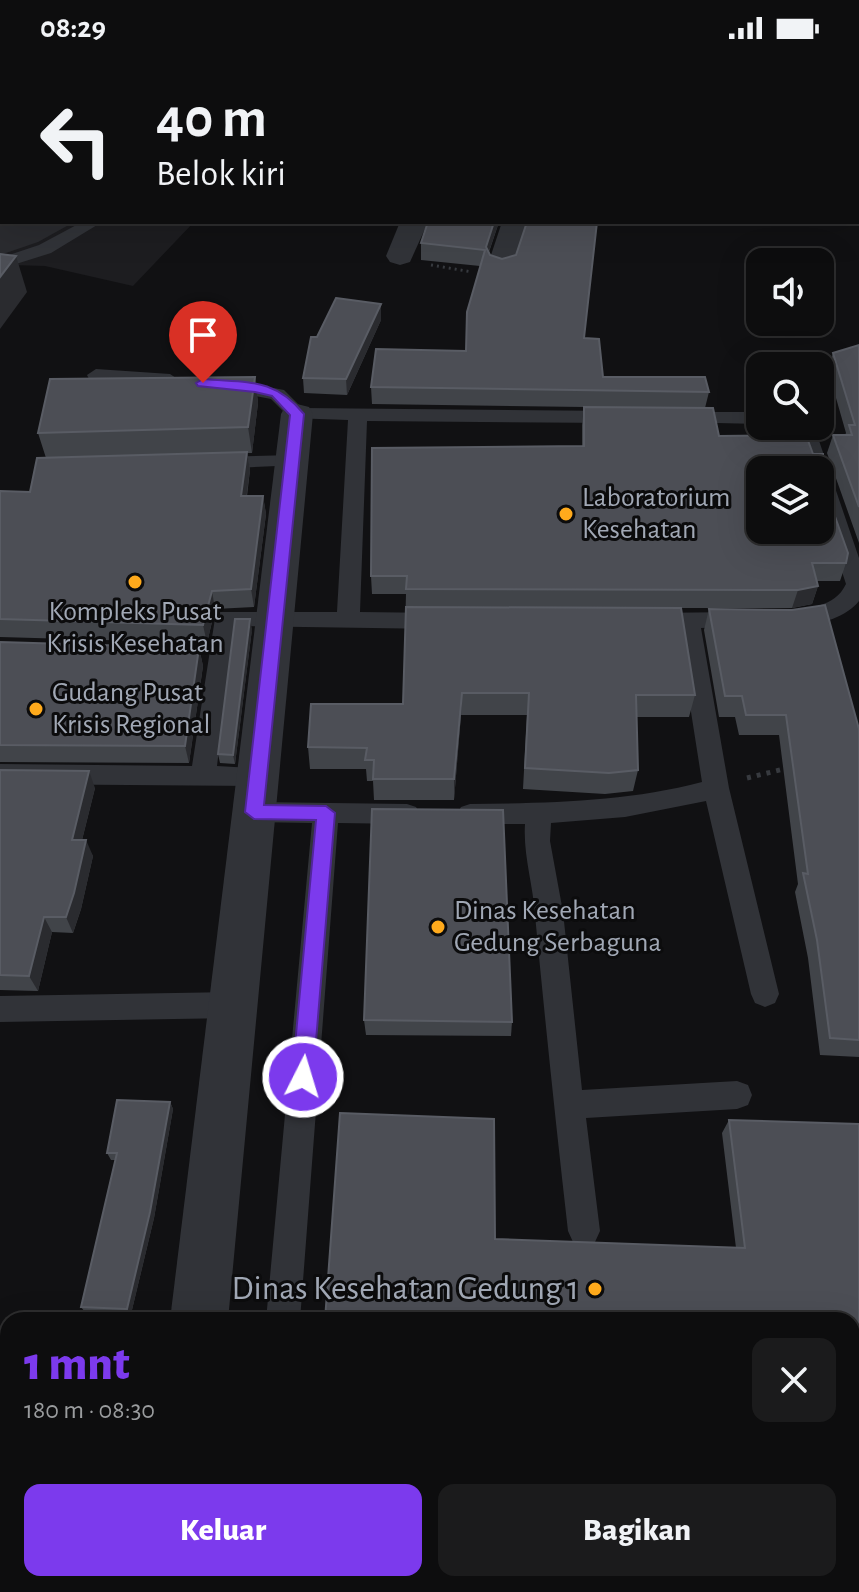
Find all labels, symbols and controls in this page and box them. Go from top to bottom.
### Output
text: 08:29 [40,13,106,43]
icon: left [24,88,128,192]
text: 40 m [156,91,267,147]
text: Belok kiri [156,156,286,192]
map controls [746,248,834,544]
button: sound [746,248,834,336]
pin [169,301,237,383]
icon: arrive [181,313,225,357]
button: search [746,352,834,440]
button: layers [746,456,834,544]
place label: Laboratorium Kesehatan [582,484,730,544]
marker: Laboratorium Kesehatan [557,505,575,523]
marker: Kompleks Pusat Krisis Kesehatan [126,573,144,591]
place label: Kompleks Pusat Krisis Kesehatan [46,598,224,658]
place label: Gudang Pusat Krisis Regional [52,679,210,739]
marker: Gudang Pusat Krisis Regional [27,700,45,718]
place label: Dinas Kesehatan Gedung Serbaguna [454,897,661,957]
marker: Dinas Kesehatan Gedung Serbaguna [429,918,447,936]
position arrow [261,1035,345,1119]
place label: Dinas Kesehatan Gedung 1 [231,1272,579,1306]
marker: Dinas Kesehatan Gedung 1 [586,1280,604,1298]
button: close [752,1338,836,1422]
text: 1 mnt [24,1341,130,1389]
text: 180 m · 08:30 [24,1397,155,1423]
button: Keluar [24,1484,422,1576]
button: Bagikan [438,1484,836,1576]

